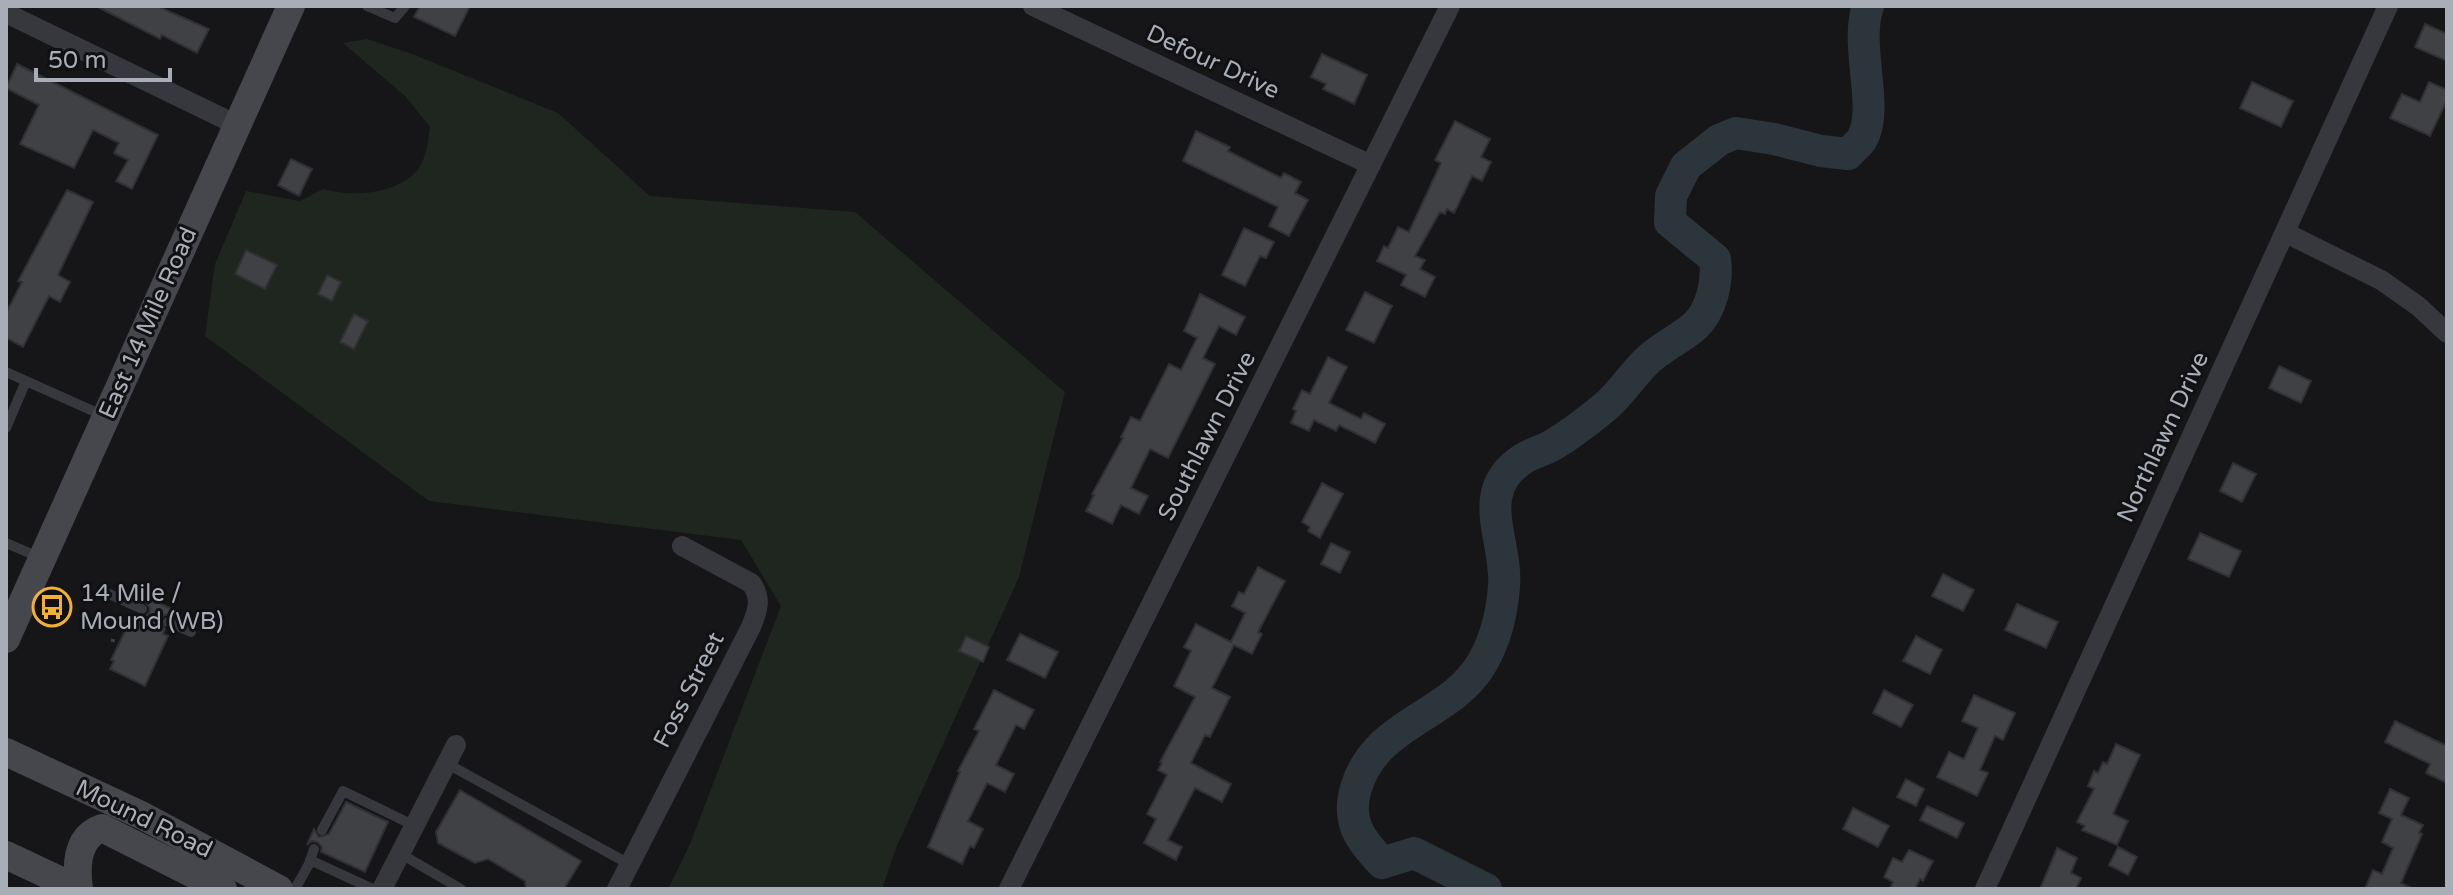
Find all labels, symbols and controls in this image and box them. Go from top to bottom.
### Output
street label: Defour Drive [1142,19,1284,105]
scale bar [36,32,170,82]
text: 50 m [48,46,106,75]
street label: East 14 Mile Road [93,223,203,423]
street label: Southlawn Drive [1152,347,1262,525]
street label: Northlawn Drive [2111,347,2215,527]
place label: 14 Mile / Mound (WB) [80,579,224,636]
bus stop icon: 14 Mile / Mound (WB) [31,586,73,628]
street label: Foss Street [647,627,731,753]
street label: Mound Road [71,773,217,865]

